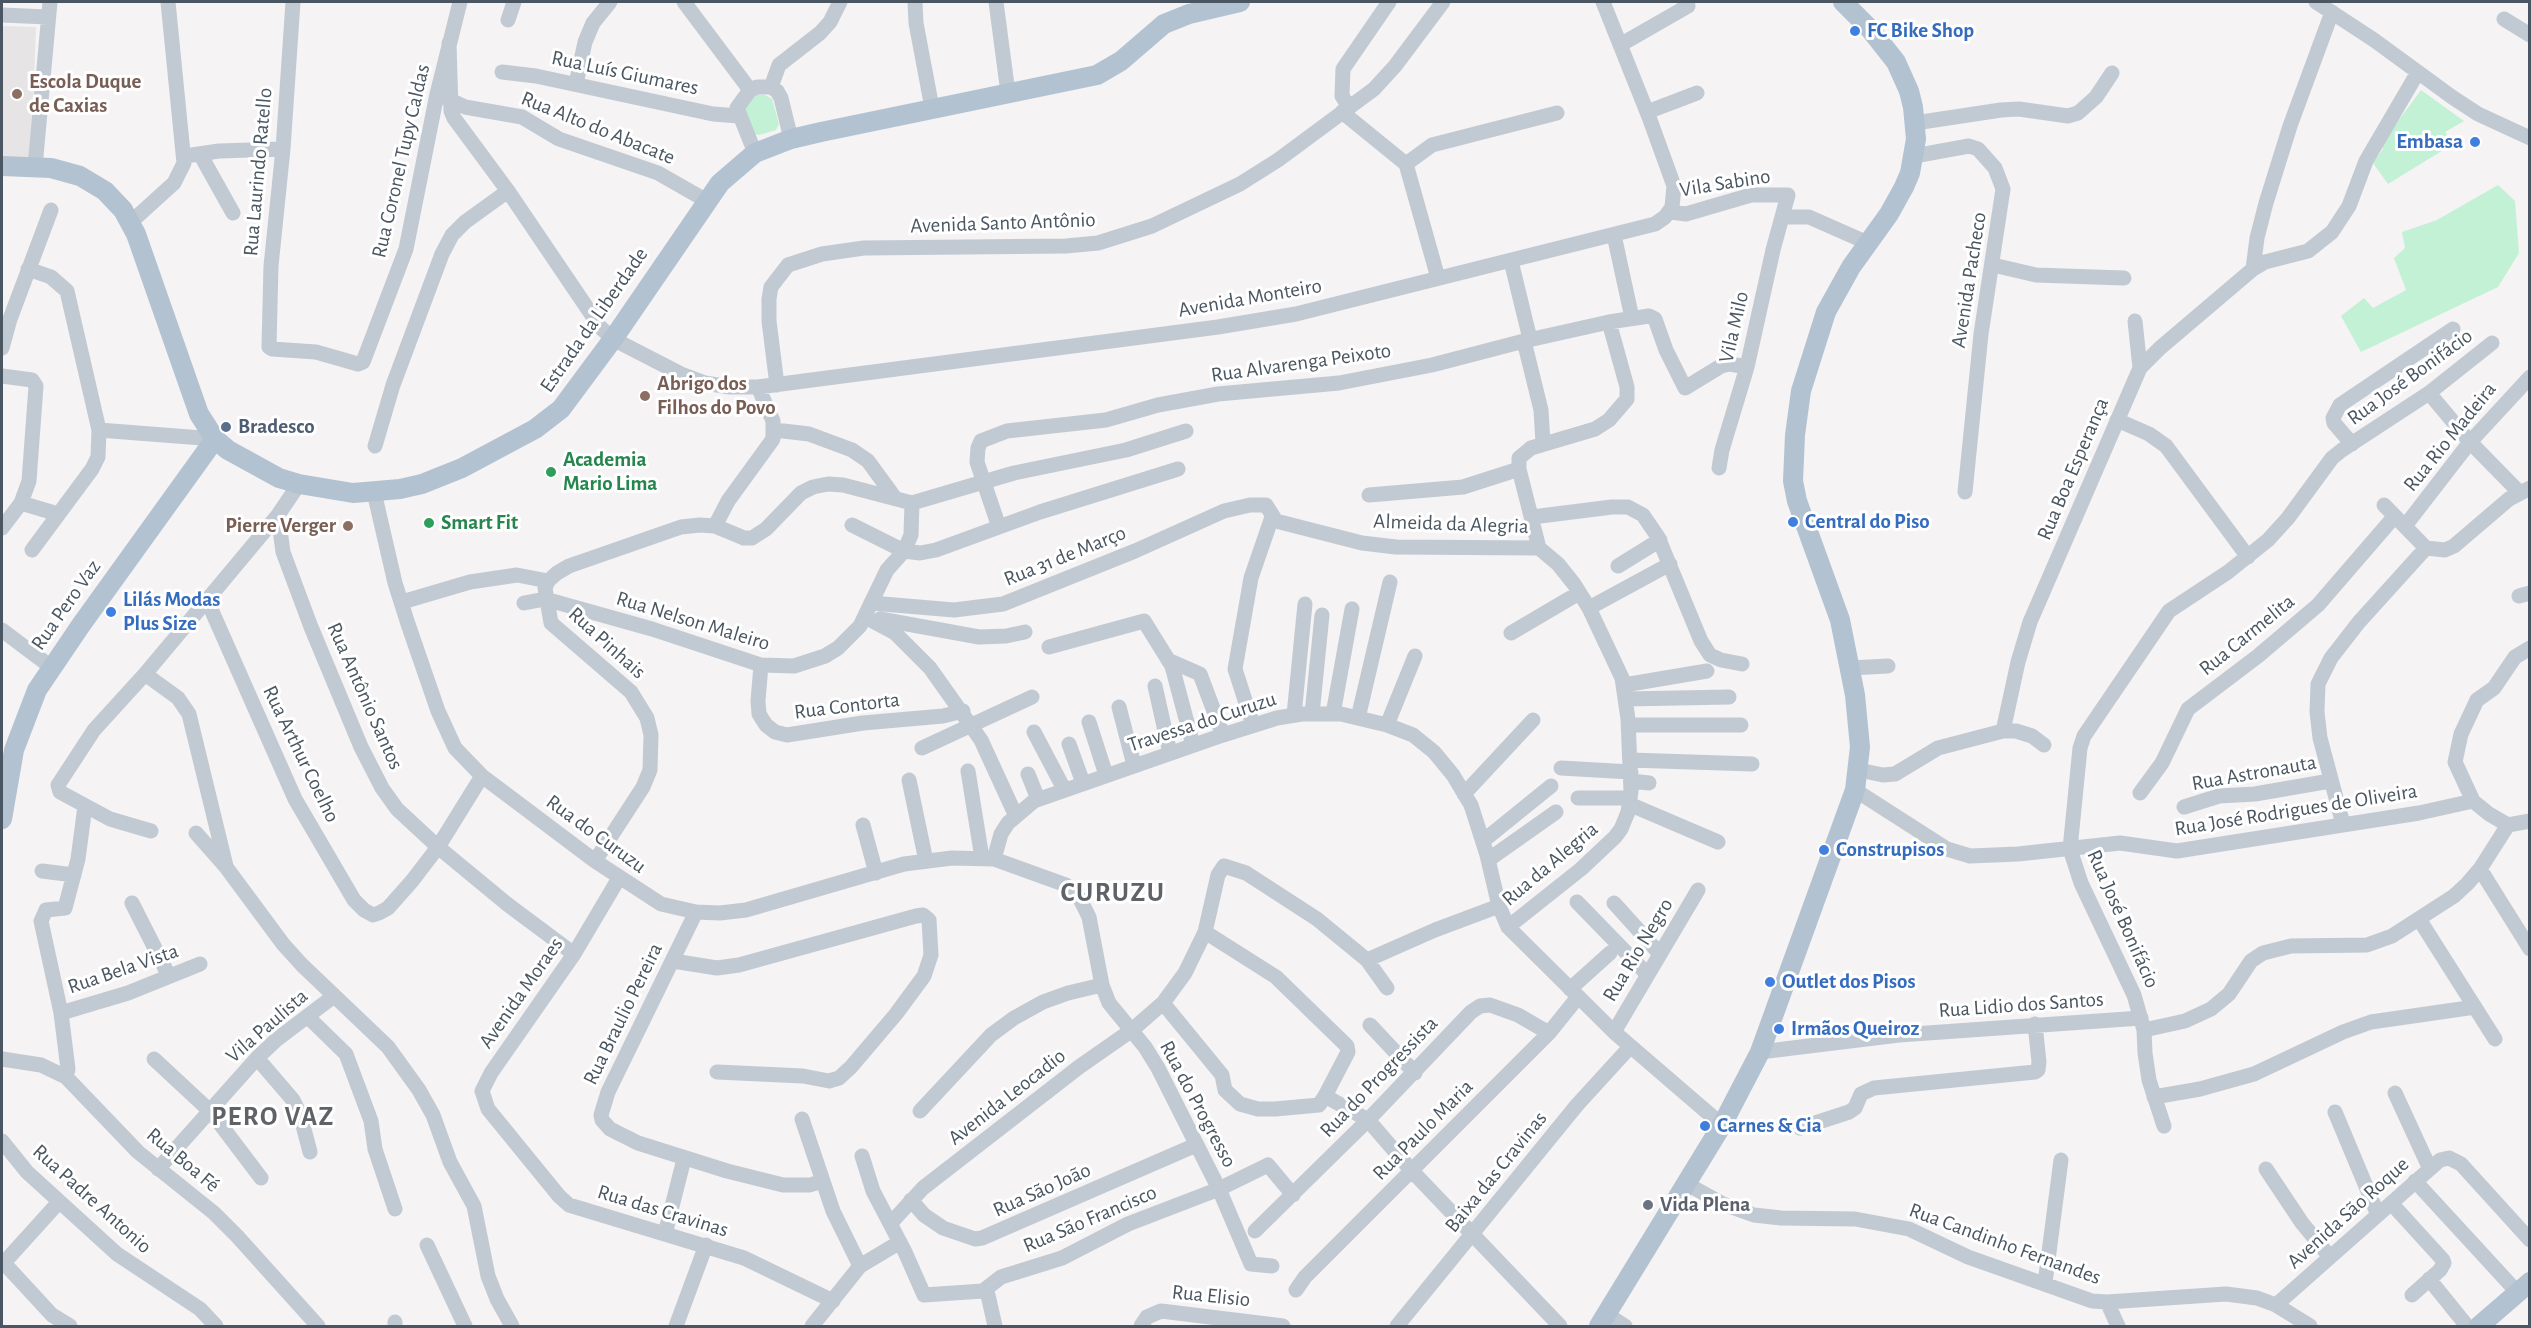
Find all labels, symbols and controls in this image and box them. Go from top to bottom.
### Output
place label: FC Bike Shop [1867,18,1974,44]
marker: FC Bike Shop [1848,24,1862,38]
street label: Rua Luís Giumares [549,45,701,101]
street label: Rua Coronel Tupy Caldas [366,62,436,260]
place label: Escola Duque de Caxias [29,69,141,119]
street label: Rua Alto do Abacate [517,86,679,170]
marker: Escola Duque de Caxias [10,87,24,101]
street label: Rua Laurindo Ratello [238,87,278,257]
place label: Embasa [2396,129,2463,155]
marker: Embasa [2468,135,2482,149]
street label: Vila Sabino [1678,163,1772,203]
street label: Avenida Santo Antônio [910,207,1096,239]
street label: Avenida Pacheco [1946,210,1992,350]
street label: Estrada da Liberdade [535,243,653,397]
street label: Avenida Monteiro [1176,273,1324,323]
street label: Vila Milo [1714,289,1754,365]
street label: Rua José Bonifácio [2342,323,2478,431]
street label: Rua Alvarenga Peixoto [1209,338,1393,388]
place label: Abrigo dos Filhos do Povo [657,371,776,421]
street label: Rua Rio Madeira [2398,377,2502,497]
marker: Abrigo dos Filhos do Povo [638,389,652,403]
street label: Rua Boa Esperança [2032,394,2114,544]
place label: Bradesco [238,414,315,440]
marker: Bradesco [219,420,233,434]
place label: Academia Mario Lima [563,447,657,497]
marker: Academia Mario Lima [544,465,558,479]
street label: Almeida da Alegria [1373,509,1529,539]
place label: Central do Piso [1805,509,1930,535]
place label: Smart Fit [441,510,518,536]
place label: Pierre Verger [225,513,336,539]
marker: Central do Piso [1786,515,1800,529]
marker: Smart Fit [422,516,436,530]
marker: Pierre Verger [341,519,355,533]
street label: Rua 31 de Março [1000,520,1130,592]
street label: Rua Pero Vaz [26,555,106,655]
street label: Rua Nelson Maleiro [613,586,773,656]
place label: Lilás Modas Plus Size [123,587,220,637]
street label: Rua Carmelita [2194,589,2300,681]
street label: Rua Pinhais [563,602,651,684]
marker: Lilás Modas Plus Size [104,605,118,619]
street label: Rua Antônio Santos [321,619,409,773]
street label: Rua Arthur Coelho [257,681,345,827]
street label: Travessa do Curuzu [1125,686,1279,758]
street label: Rua Contorta [793,687,901,725]
street label: Rua Astronauta [2190,750,2318,796]
street label: Rua José Rodrigues de Oliveira [2173,778,2419,842]
street label: Rua do Curuzu [541,789,651,879]
street label: Rua da Alegria [1497,817,1603,911]
place label: Construpisos [1836,837,1944,863]
marker: Construpisos [1817,843,1831,857]
street label: Rua José Bonifácio [2081,846,2165,992]
district label: CURUZU [1061,877,1165,909]
street label: Rua Rio Negro [1597,894,1679,1006]
street label: Avenida Moraes [473,933,569,1053]
street label: Rua Bela Vista [64,938,182,1000]
street label: Rua Braulio Pereira [578,939,668,1089]
place label: Outlet dos Pisos [1782,969,1916,995]
marker: Outlet dos Pisos [1763,975,1777,989]
street label: Vila Paulista [221,984,313,1068]
street label: Rua Lidio dos Santos [1938,987,2104,1023]
street label: Rua do Progressista [1315,1011,1443,1143]
place label: Irmãos Queiroz [1791,1016,1919,1042]
marker: Irmãos Queiroz [1772,1022,1786,1036]
street label: Rua do Progresso [1154,1036,1242,1172]
street label: Avenida Leocadio [943,1043,1071,1151]
street label: Rua Paulo Maria [1367,1074,1479,1186]
district label: PERO VAZ [211,1101,335,1133]
street label: Baixa das Cravinas [1439,1106,1553,1238]
place label: Carnes & Cia [1717,1113,1822,1139]
marker: Carnes & Cia [1698,1119,1712,1133]
street label: Rua Boa Fé [141,1122,225,1198]
street label: Rua Padre Antonio [27,1139,157,1259]
street label: Avenida São Roque [2282,1152,2414,1274]
street label: Rua São João [989,1157,1095,1223]
street label: Rua das Cravinas [594,1179,732,1243]
street label: Rua São Francisco [1019,1180,1161,1258]
place label: Vida Plena [1660,1192,1750,1218]
marker: Vida Plena [1641,1198,1655,1212]
street label: Rua Candinho Fernandes [1906,1198,2104,1290]
street label: Rua Elisio [1171,1279,1251,1313]

